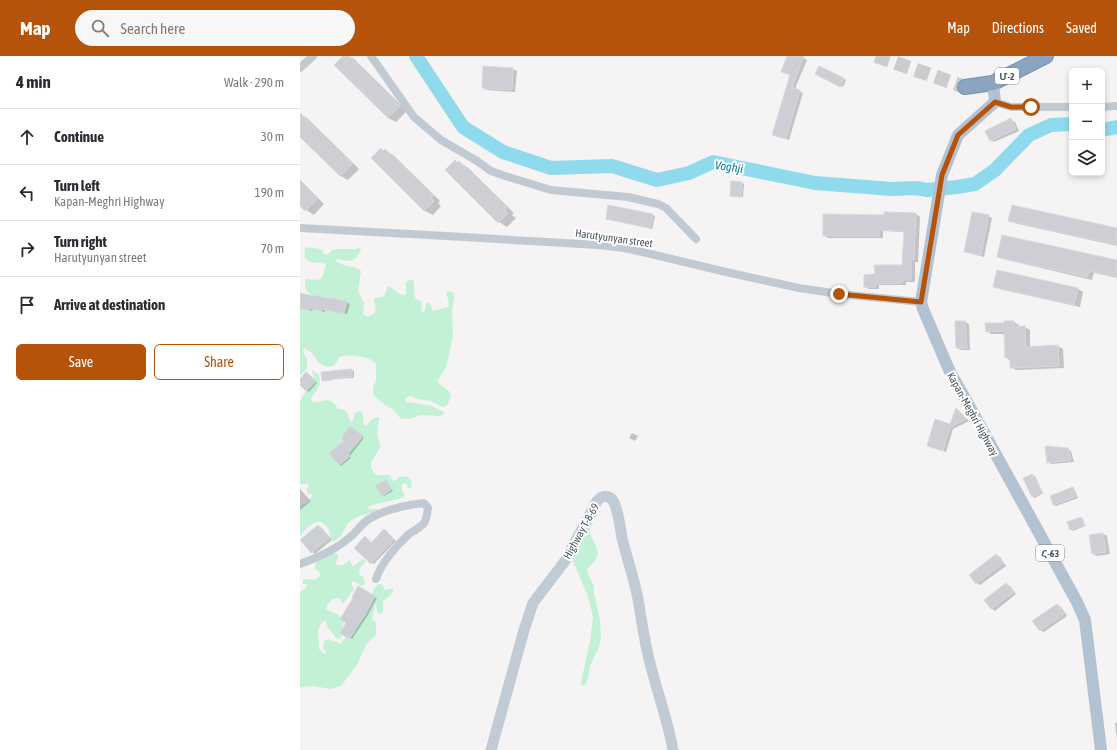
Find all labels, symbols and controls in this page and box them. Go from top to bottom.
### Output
search box [75,10,355,46]
text: Map [20,17,51,39]
icon: search [89,17,111,39]
text: Search here [121,20,185,37]
text: Map [947,20,970,36]
text: Directions [992,20,1044,36]
text: Saved [1066,20,1097,36]
road number: Մ-2 [995,68,1019,84]
map controls [1069,68,1105,176]
button: + [1069,68,1105,104]
text: 4 min [16,72,51,92]
text: Walk · 290 m [224,75,284,90]
route start [1022,98,1040,116]
button: − [1069,104,1105,140]
icon: ahead [16,126,38,148]
text: Continue [54,128,104,145]
text: 30 m [261,129,284,144]
button: layers [1069,140,1105,176]
water label: Voghji [714,158,744,176]
text: Turn left [54,177,100,194]
icon: left [16,182,38,204]
text: 190 m [255,185,284,200]
text: Kapan-Meghri Highway [54,194,165,209]
street label: Harutyunyan street [574,227,654,249]
text: Turn right [54,233,107,250]
icon: right [16,238,38,260]
text: 70 m [261,241,284,256]
text: Harutyunyan street [54,250,146,265]
route end [830,285,848,303]
icon: arrive [16,294,38,316]
text: Arrive at destination [54,296,165,313]
button: Save [16,344,146,380]
button: Share [154,344,284,380]
street label: Kapan-Meghri Highway [945,370,1001,458]
street label: Highway T-8-69 [561,501,601,561]
road number: Հ-63 [1036,545,1064,561]

